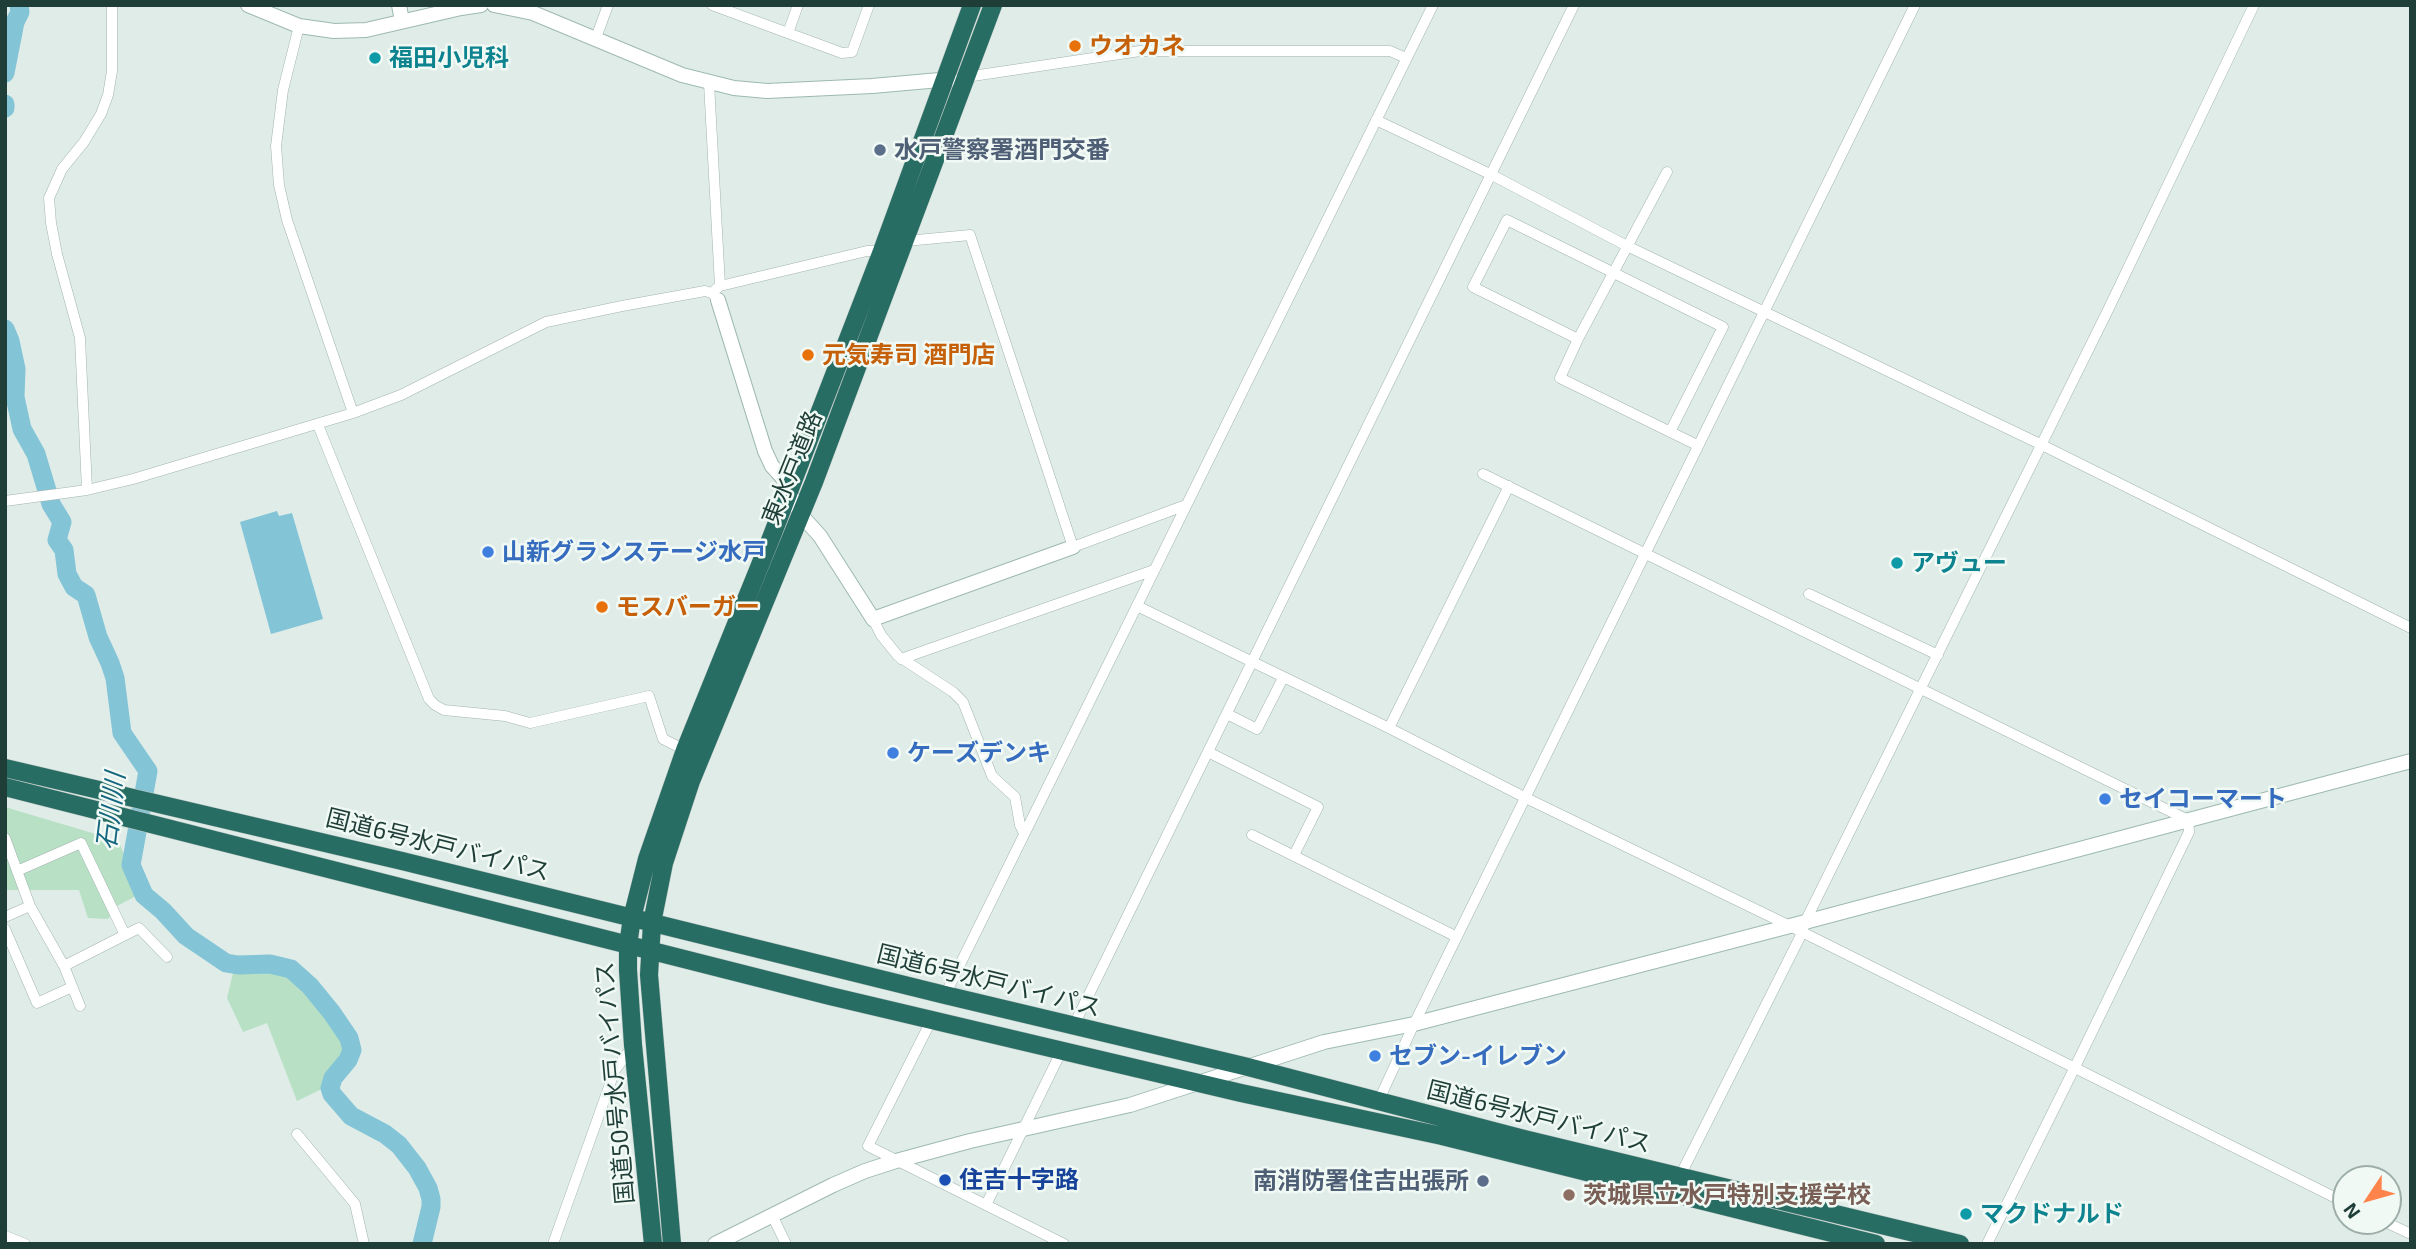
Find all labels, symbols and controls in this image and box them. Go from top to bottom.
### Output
place label: ウオカネ [1089,32,1185,60]
marker: ウオカネ [1067,38,1083,54]
place label: 福田小児科 [389,44,509,72]
marker: 福田小児科 [367,50,383,66]
place label: 水戸警察署酒門交番 [894,136,1110,164]
marker: 水戸警察署酒門交番 [872,142,888,158]
place label: 元気寿司 酒門店 [822,341,995,369]
marker: 元気寿司 酒門店 [800,347,816,363]
street label: 東水戸道路 [756,407,828,529]
place label: 山新グランステージ水戸 [502,538,766,566]
marker: 山新グランステージ水戸 [480,544,496,560]
place label: アヴュー [1911,549,2007,577]
marker: アヴュー [1889,555,1905,571]
place label: モスバーガー [616,593,760,621]
marker: モスバーガー [594,599,610,615]
place label: ケーズデンキ [907,739,1051,767]
marker: ケーズデンキ [885,745,901,761]
water label: 石川川 [91,770,131,852]
place label: セイコーマート [2119,785,2287,813]
marker: セイコーマート [2097,791,2113,807]
street label: 国道6号水戸バイパス [323,803,553,887]
street label: 国道6号水戸バイパス [874,939,1104,1023]
street label: 国道50号水戸バイパス [590,961,640,1205]
place label: セブン-イレブン [1389,1042,1567,1070]
marker: セブン-イレブン [1367,1048,1383,1064]
street label: 国道6号水戸バイパス [1424,1075,1654,1159]
north arrow [2332,1165,2402,1235]
place label: 住吉十字路 [959,1166,1079,1194]
place label: 南消防署住吉出張所 [1253,1167,1469,1195]
marker: 住吉十字路 [937,1172,953,1188]
marker: 南消防署住吉出張所 [1475,1173,1491,1189]
place label: 茨城県立水戸特別支援学校 [1583,1181,1871,1209]
marker: 茨城県立水戸特別支援学校 [1561,1187,1577,1203]
text: N [2338,1199,2365,1224]
place label: マクドナルド [1980,1200,2124,1228]
marker: マクドナルド [1958,1206,1974,1222]

